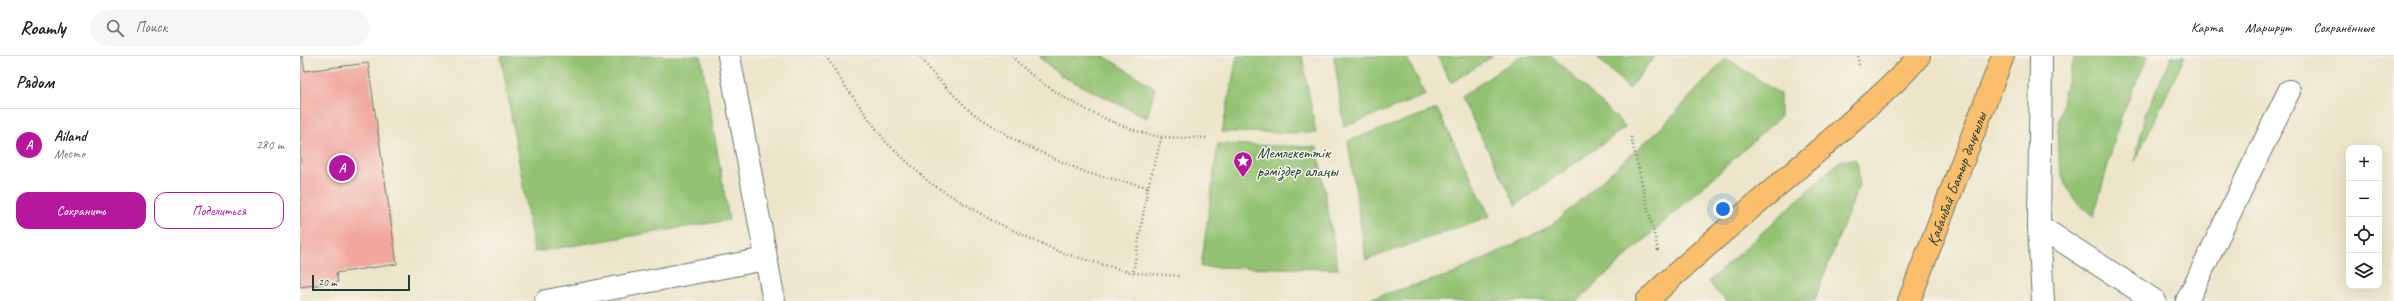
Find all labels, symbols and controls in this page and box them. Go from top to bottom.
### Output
search box [90,10,370,46]
text: Roamly [20,16,66,40]
icon: search [104,17,126,39]
text: Поиск [136,18,167,37]
text: Карта [2191,19,2223,36]
text: Маршрут [2245,19,2291,36]
text: Сохранённые [2313,19,2374,36]
text: Рядом [16,72,54,93]
street label: Қабанбай Батыр даңғылы [1922,108,1992,249]
text: Ailand [54,127,86,146]
text: A [26,137,32,153]
text: 280 m [256,137,284,153]
place label: Мемлекеттік рәміздер алаңы [1257,143,1339,181]
map controls [2346,145,2382,289]
button: + [2346,145,2382,181]
text: Место [54,146,85,162]
place icon: Мемлекеттік рәміздер алаңы [1232,150,1254,178]
pin: A [329,153,355,183]
button: − [2346,181,2382,217]
button: Сохранить [16,192,146,229]
button: Поделиться [154,192,284,229]
your location [1713,199,1733,219]
button: locate [2346,217,2382,253]
button: layers [2346,253,2382,289]
scale bar [312,273,410,292]
text: 20 m [318,275,337,289]

